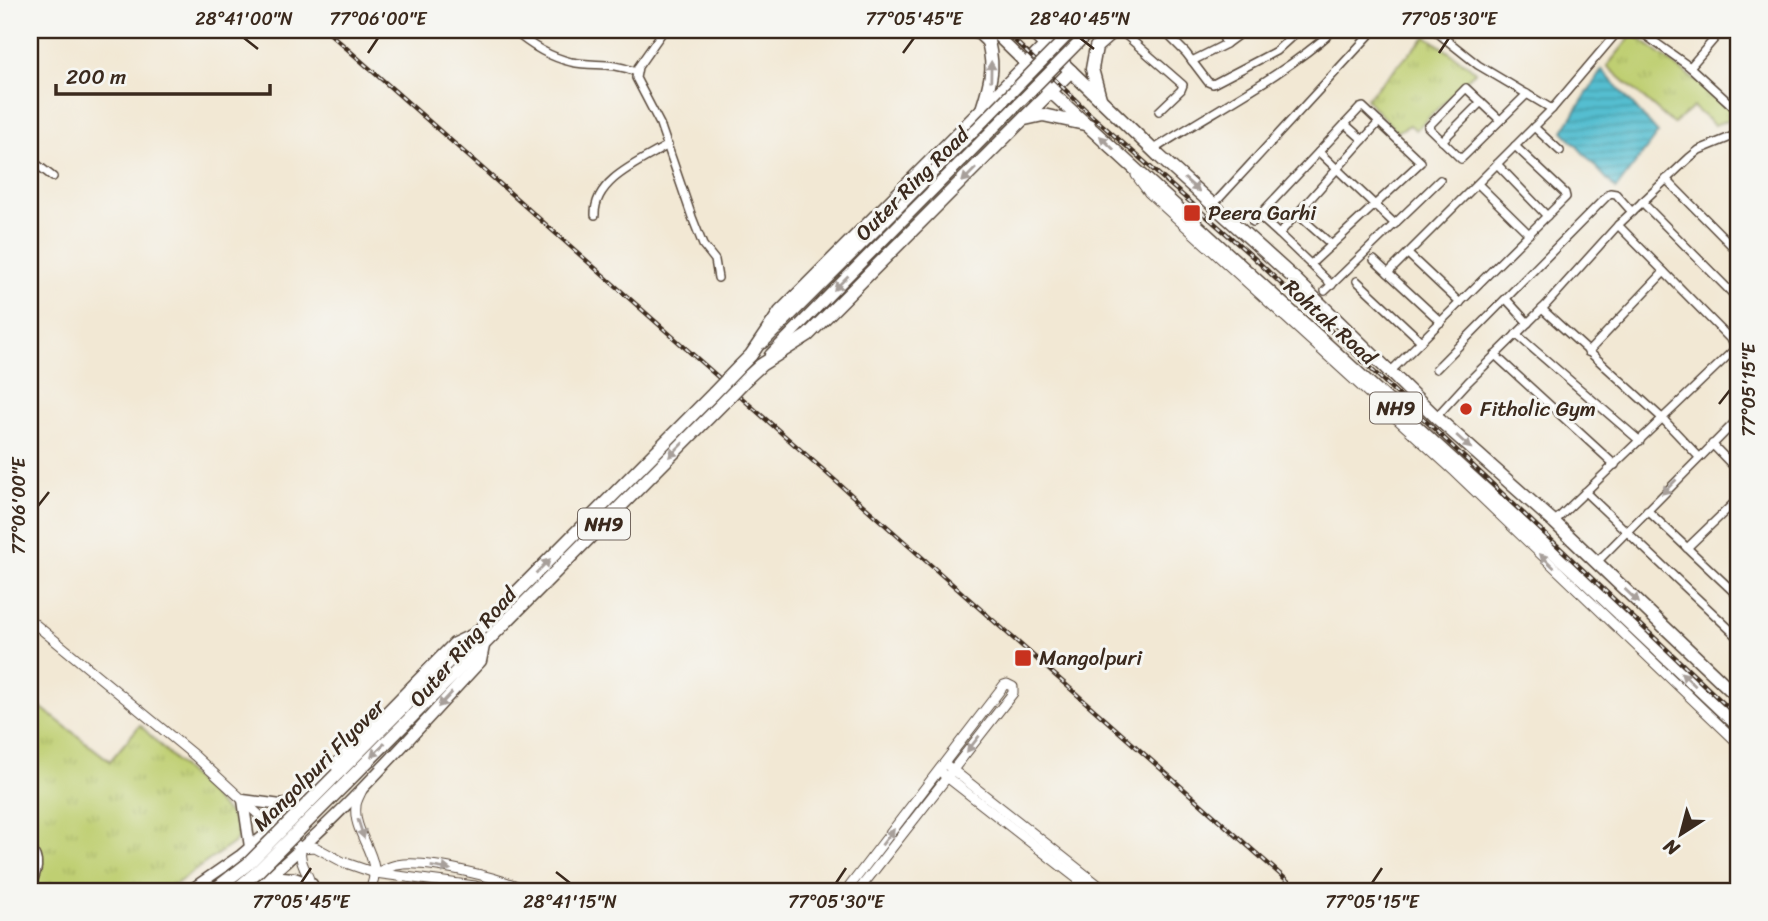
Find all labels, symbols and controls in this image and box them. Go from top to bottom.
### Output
text: 28°41'00"N [195,3,293,35]
text: 77°06'00"E [330,3,427,35]
text: 77°05'45"E [865,3,964,35]
text: 28°40'45"N [1030,3,1131,35]
text: 77°05'30"E [1401,3,1498,35]
scale bar [56,52,270,96]
text: 200 m [66,58,126,96]
one-way arrow [985,60,996,82]
street label: Outer Ring Road [846,116,980,250]
one-way arrow [1099,135,1116,151]
one-way arrow [961,166,977,183]
one-way arrow [1183,177,1201,193]
place label: Peera Garhi [1208,194,1317,232]
marker: Peera Garhi [1182,203,1202,223]
street label: Rohtak Road [1274,269,1387,376]
one-way arrow [832,275,849,292]
text: 77°05'15"E [1733,342,1765,437]
place label: Fitholic Gym [1480,390,1596,428]
road number: NH9 [1370,392,1422,424]
marker: Fitholic Gym [1458,401,1474,417]
one-way arrow [1456,434,1473,449]
one-way arrow [668,442,685,459]
text: 77°06'00"E [3,457,35,554]
one-way arrow [1660,479,1677,496]
road number: NH9 [578,509,630,540]
one-way arrow [1539,553,1556,569]
one-way arrow [534,557,551,574]
street label: Outer Ring Road [399,577,528,716]
one-way arrow [1623,587,1640,603]
place label: Mangolpuri [1039,639,1143,677]
marker: Mangolpuri [1013,648,1033,668]
one-way arrow [1680,671,1697,687]
street label: Mangolpuri Flyover [243,688,396,841]
one-way arrow [437,691,453,708]
one-way arrow [965,735,980,753]
one-way arrow [370,742,387,759]
north arrow [1646,799,1716,869]
one-way arrow [357,819,367,840]
one-way arrow [881,828,895,846]
text: N [1656,830,1687,865]
one-way arrow [430,863,452,874]
text: 77°05'45"E [252,886,351,918]
text: 28°41'15"N [523,886,617,918]
text: 77°05'30"E [788,886,885,918]
text: 77°05'15"E [1325,886,1420,918]

